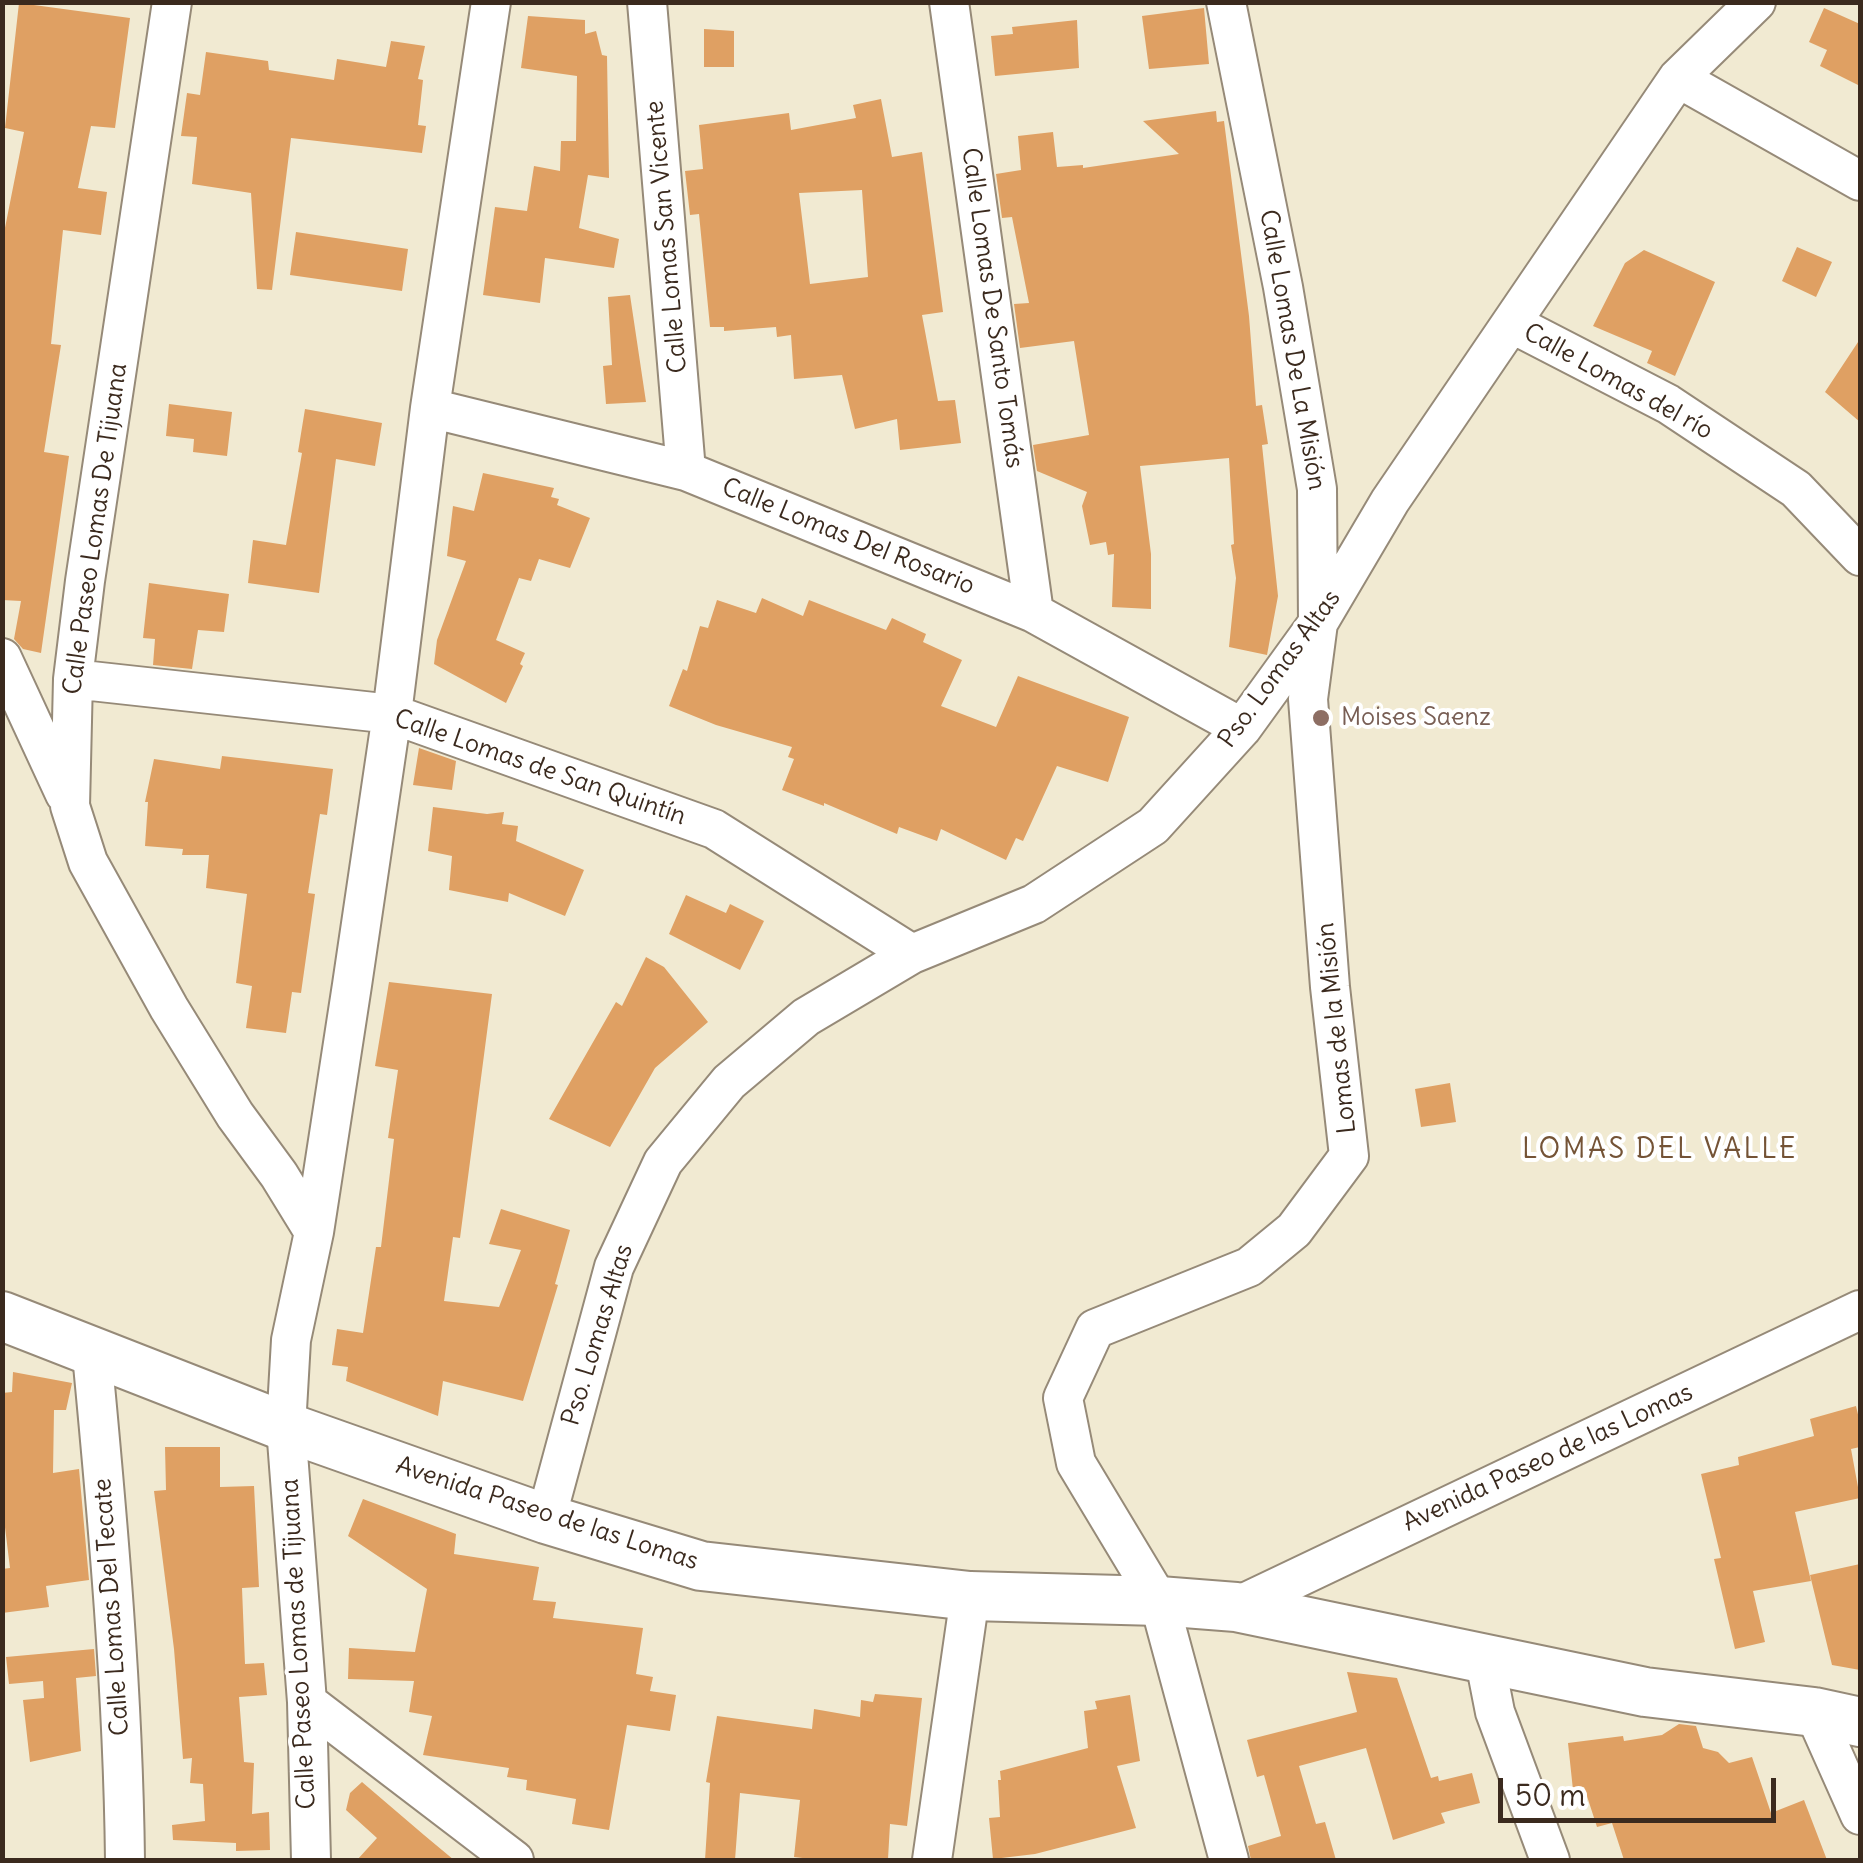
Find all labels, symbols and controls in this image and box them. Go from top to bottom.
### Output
street label: Calle Lomas San Vicente [640,99,694,375]
street label: Calle Lomas De Santo Tomás [955,146,1029,470]
street label: Calle Lomas De La Misión [1253,208,1331,492]
street label: Calle Lomas del río [1518,318,1718,446]
street label: Calle Paseo Lomas De Tijuana [58,361,134,697]
street label: Calle Lomas Del Rosario [717,473,979,601]
street label: Pso. Lomas Altas [1213,584,1347,754]
place label: Moises Saenz [1341,703,1491,733]
street label: Calle Lomas de San Quintín [390,704,690,832]
marker: Moises Saenz [1310,707,1332,729]
street label: Lomas de la Misión [1311,921,1363,1135]
district label: LOMAS DEL VALLE [1522,1133,1798,1167]
street label: Pso. Lomas Altas [556,1241,640,1429]
street label: Avenida Paseo de las Lomas [1398,1378,1698,1538]
street label: Avenida Paseo de las Lomas [392,1451,702,1577]
street label: Calle Lomas Del Tecate [88,1477,136,1737]
street label: Calle Paseo Lomas de Tijuana [275,1478,323,1810]
scale bar [1503,1758,1780,1820]
text: 50 m [1515,1776,1585,1814]

